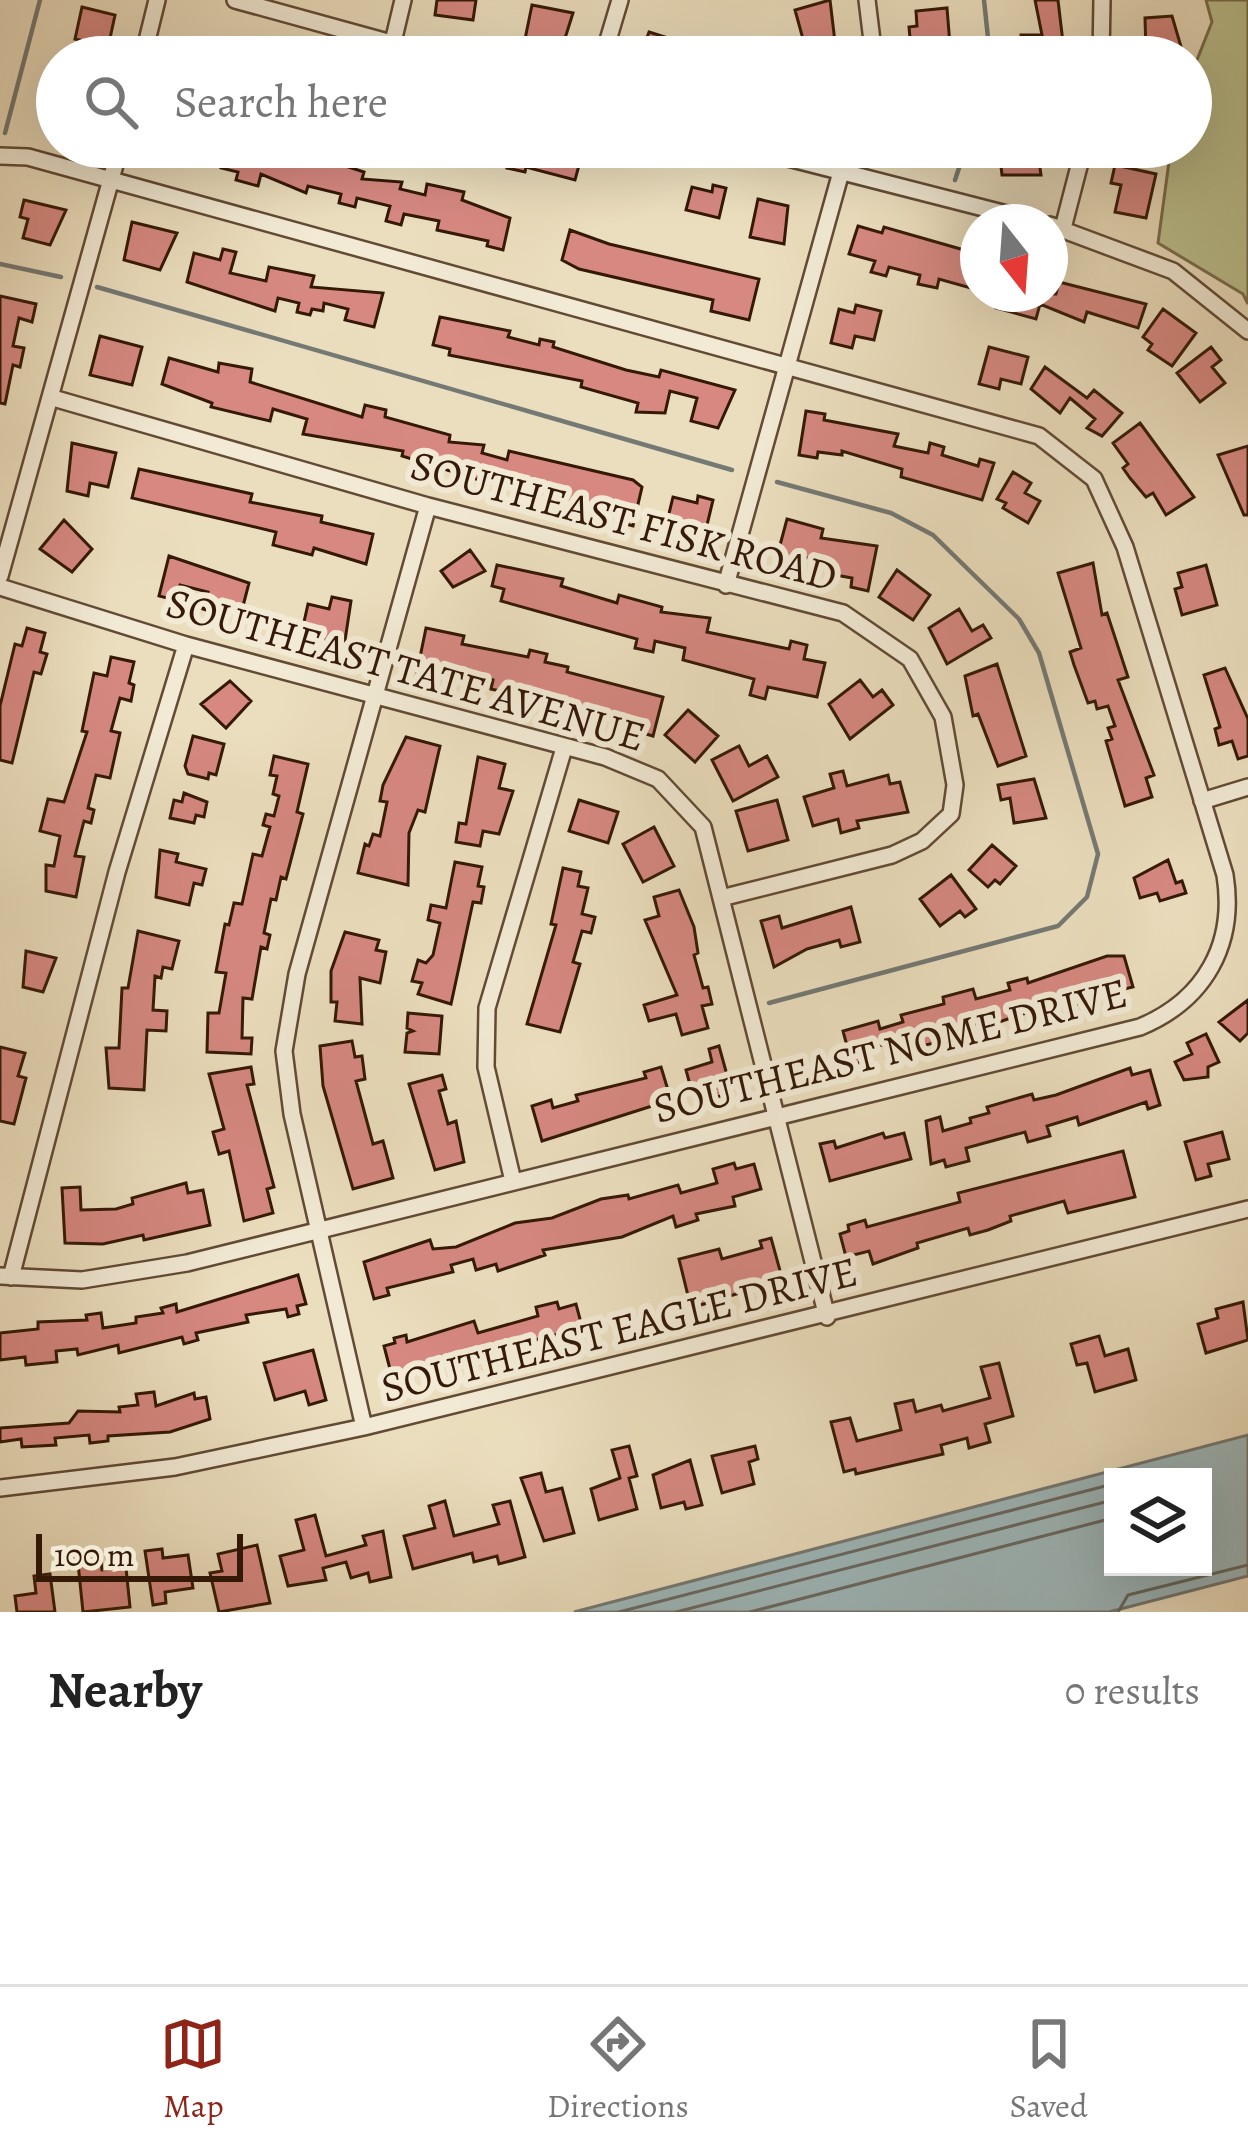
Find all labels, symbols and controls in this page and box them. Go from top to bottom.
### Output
search box [36,36,1212,168]
icon: search [78,69,144,135]
text: Search here [174,71,388,133]
north arrow [960,204,1068,312]
street label: SOUTHEAST FISK ROAD [405,436,843,604]
street label: SOUTHEAST TATE AVENUE [160,573,652,765]
street label: SOUTHEAST NOME DRIVE [647,964,1133,1136]
street label: SOUTHEAST EAGLE DRIVE [375,1242,863,1416]
map controls [1104,1468,1212,1576]
button: layers [1104,1468,1212,1576]
scale bar [36,1528,243,1581]
text: 100 m [54,1532,134,1577]
text: Nearby [48,1655,202,1725]
text: 0 results [1065,1664,1200,1717]
tab: Map [160,2011,226,2128]
tab: Directions [547,2011,689,2128]
tab: Saved [1009,2011,1088,2128]

